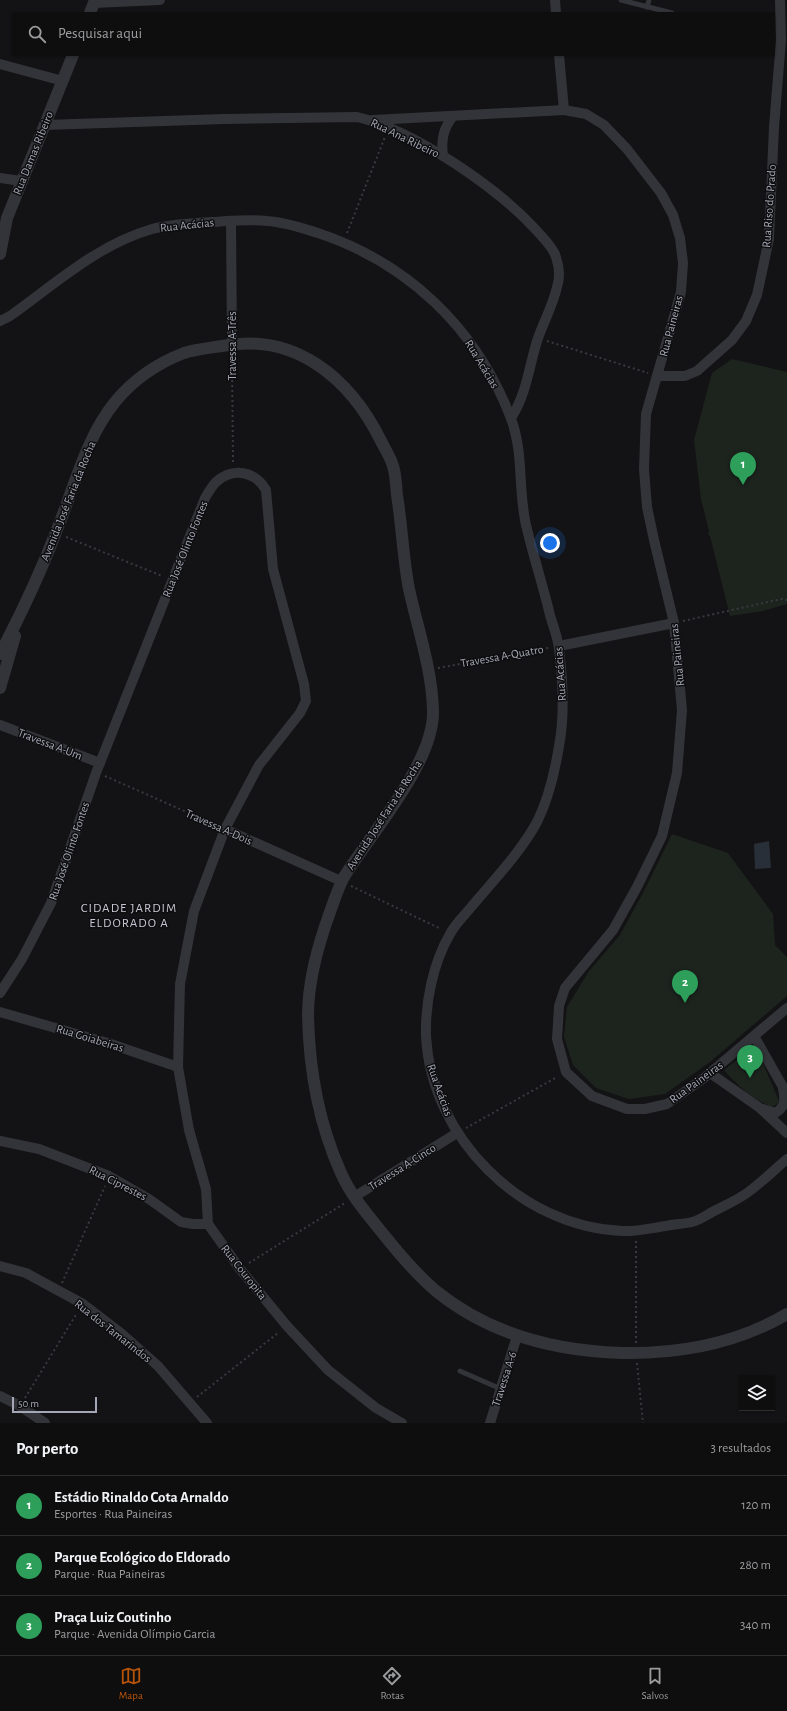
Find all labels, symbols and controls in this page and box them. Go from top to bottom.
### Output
search box [12,12,775,56]
icon: search [26,23,48,45]
text: Pesquisar aqui [58,26,142,41]
street label: Rua Damas Ribeiro [11,110,55,196]
street label: Rua Ana Ribeiro [369,116,441,160]
street label: Rua Riso do Prado [760,164,778,248]
street label: Rua Acácias [159,216,215,234]
street label: Rua Paineiras [657,294,685,358]
street label: Travessa A-Três [226,311,238,381]
street label: Rua Acácias [463,338,501,390]
street label: Avenida José Faria da Rocha [38,439,98,563]
pin: 1 [730,452,756,485]
street label: Rua José Olinto Fontes [160,499,210,599]
your location [540,533,560,553]
street label: Rua Paineiras [668,623,686,687]
street label: Travessa A-Quatro [460,643,545,670]
street label: Rua Acácias [552,646,568,702]
street label: Travessa A-Um [16,726,84,762]
street label: Avenida José Faria da Rocha [344,758,424,872]
street label: Rua José Olinto Fontes [47,800,91,902]
street label: Travessa A-Dois [184,807,254,847]
district label: CIDADE JARDIM ELDORADO A [81,902,177,930]
pin: 2 [672,970,698,1003]
street label: Rua Goiabeiras [55,1022,125,1054]
pin: 3 [737,1045,763,1078]
street label: Rua Paineiras [667,1059,725,1105]
street label: Rua Acácias [425,1062,455,1118]
street label: Travessa A-Cinco [366,1141,438,1192]
street label: Rua Ciprestes [87,1163,149,1203]
street label: Rua Couropita [219,1242,269,1302]
street label: Rua dos Tamarindos [72,1297,154,1365]
street label: Travessa A-6 [490,1350,519,1408]
map controls [739,1375,775,1411]
button: layers [739,1375,775,1411]
scale bar [12,1395,97,1414]
text: 50 m [18,1398,39,1409]
text: Por perto [16,1440,79,1457]
text: 3 resultados [711,1442,771,1455]
text: Estádio Rinaldo Cota Arnaldo [54,1490,229,1505]
text: 1 [27,1499,31,1512]
text: 120 m [741,1499,771,1512]
text: Esportes · Rua Paineiras [54,1508,172,1521]
text: Parque Ecológico do Eldorado [54,1550,230,1565]
text: 2 [26,1559,32,1572]
text: 280 m [740,1559,771,1572]
text: Parque · Rua Paineiras [54,1568,165,1581]
text: Praça Luiz Coutinho [54,1610,172,1625]
text: 3 [26,1619,32,1632]
text: 340 m [740,1619,771,1632]
text: Parque · Avenida Olímpio Garcia [54,1628,216,1641]
tab: Mapa [119,1665,143,1702]
tab: Rotas [380,1665,404,1702]
tab: Salvos [642,1665,668,1702]

